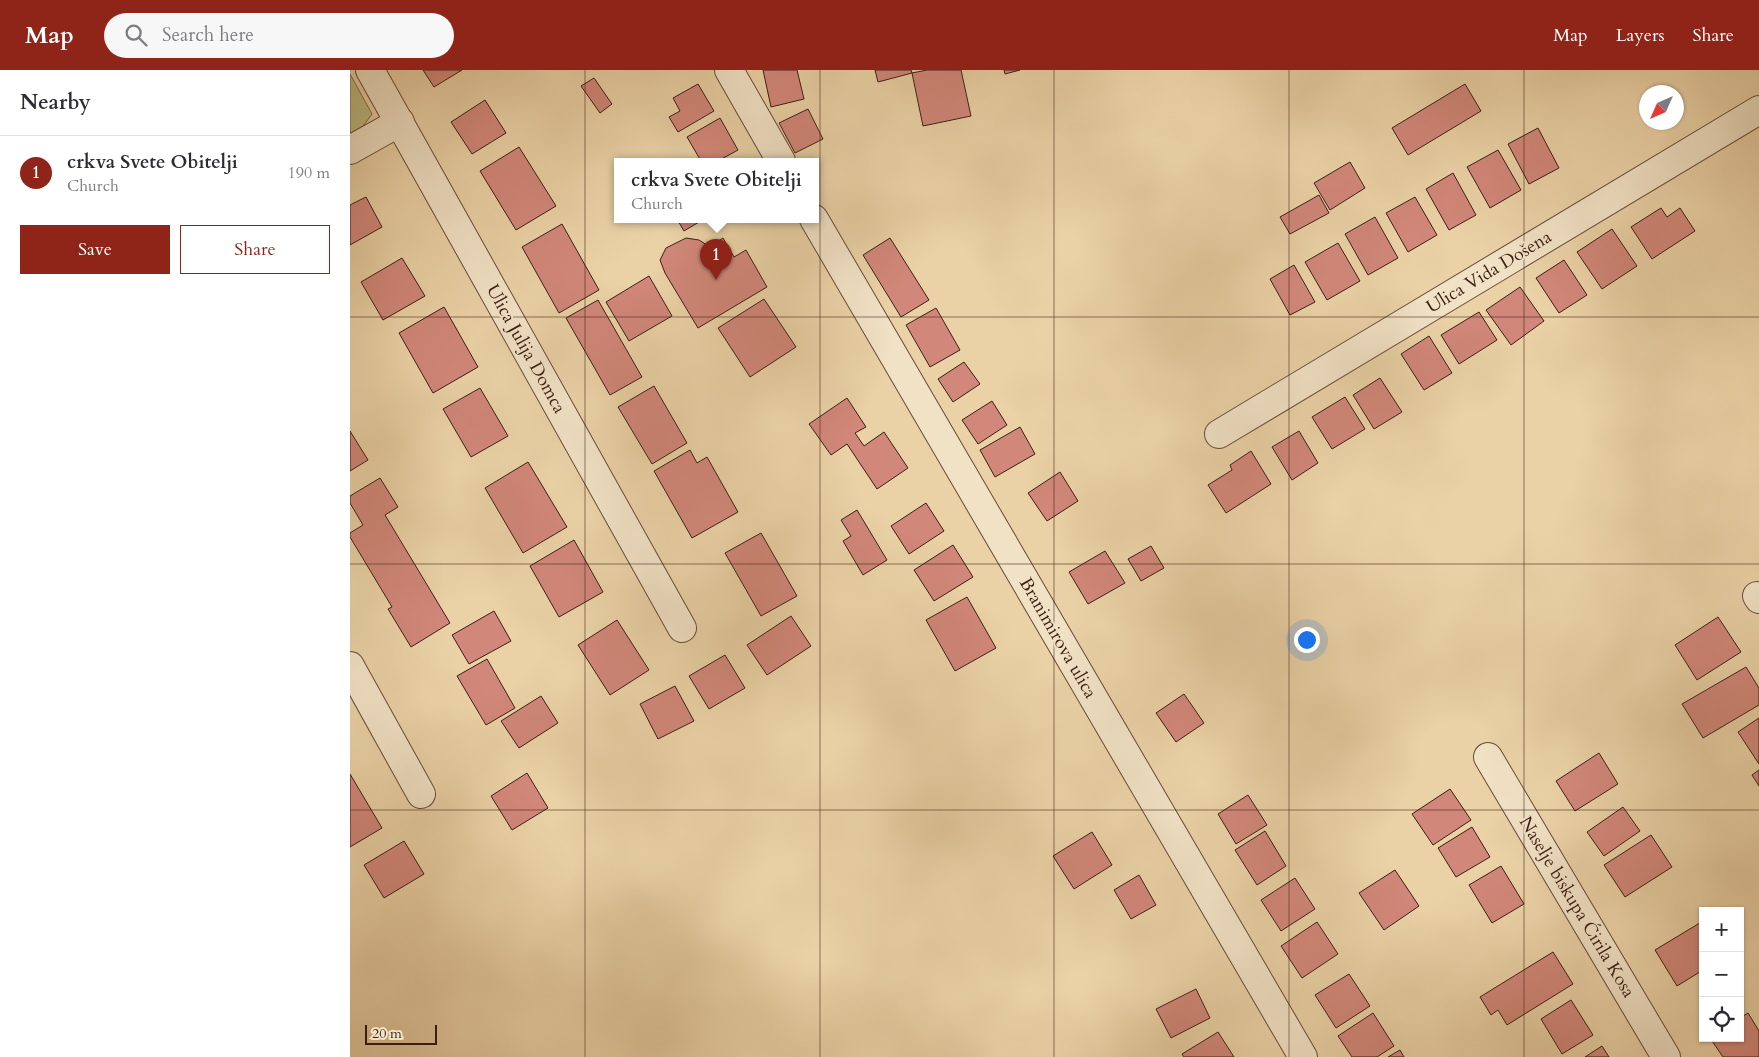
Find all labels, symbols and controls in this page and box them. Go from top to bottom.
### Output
search box [104,13,454,58]
text: Map [25,19,74,52]
icon: search [122,21,150,49]
text: Search here [162,22,254,48]
text: Map [1553,23,1588,48]
text: Layers [1616,23,1665,48]
text: Share [1693,23,1734,48]
north arrow [1639,85,1684,130]
text: Nearby [20,88,91,117]
text: crkva Svete Obitelji [67,149,238,175]
popup [614,158,819,223]
text: 1 [32,162,40,184]
text: 190 m [288,162,330,184]
text: crkva Svete Obitelji [631,167,802,193]
text: Church [67,175,119,197]
text: Church [631,193,683,215]
button: Save [20,225,170,274]
button: Share [180,225,330,274]
street label: Ulica Vida Došena [1422,225,1557,319]
pin: 1 [700,239,732,280]
street label: Ulica Julija Domca [480,280,572,418]
street label: Branimirova ulica [1013,573,1103,703]
your location [1294,627,1320,653]
street label: Naselje biskupa Ćirila Kosa [1513,812,1641,1002]
map controls [1699,907,1744,1042]
button: + [1699,907,1744,952]
button: − [1699,952,1744,997]
button: locate [1699,997,1744,1042]
scale bar [365,1022,438,1045]
text: 20 m [372,1024,402,1043]

